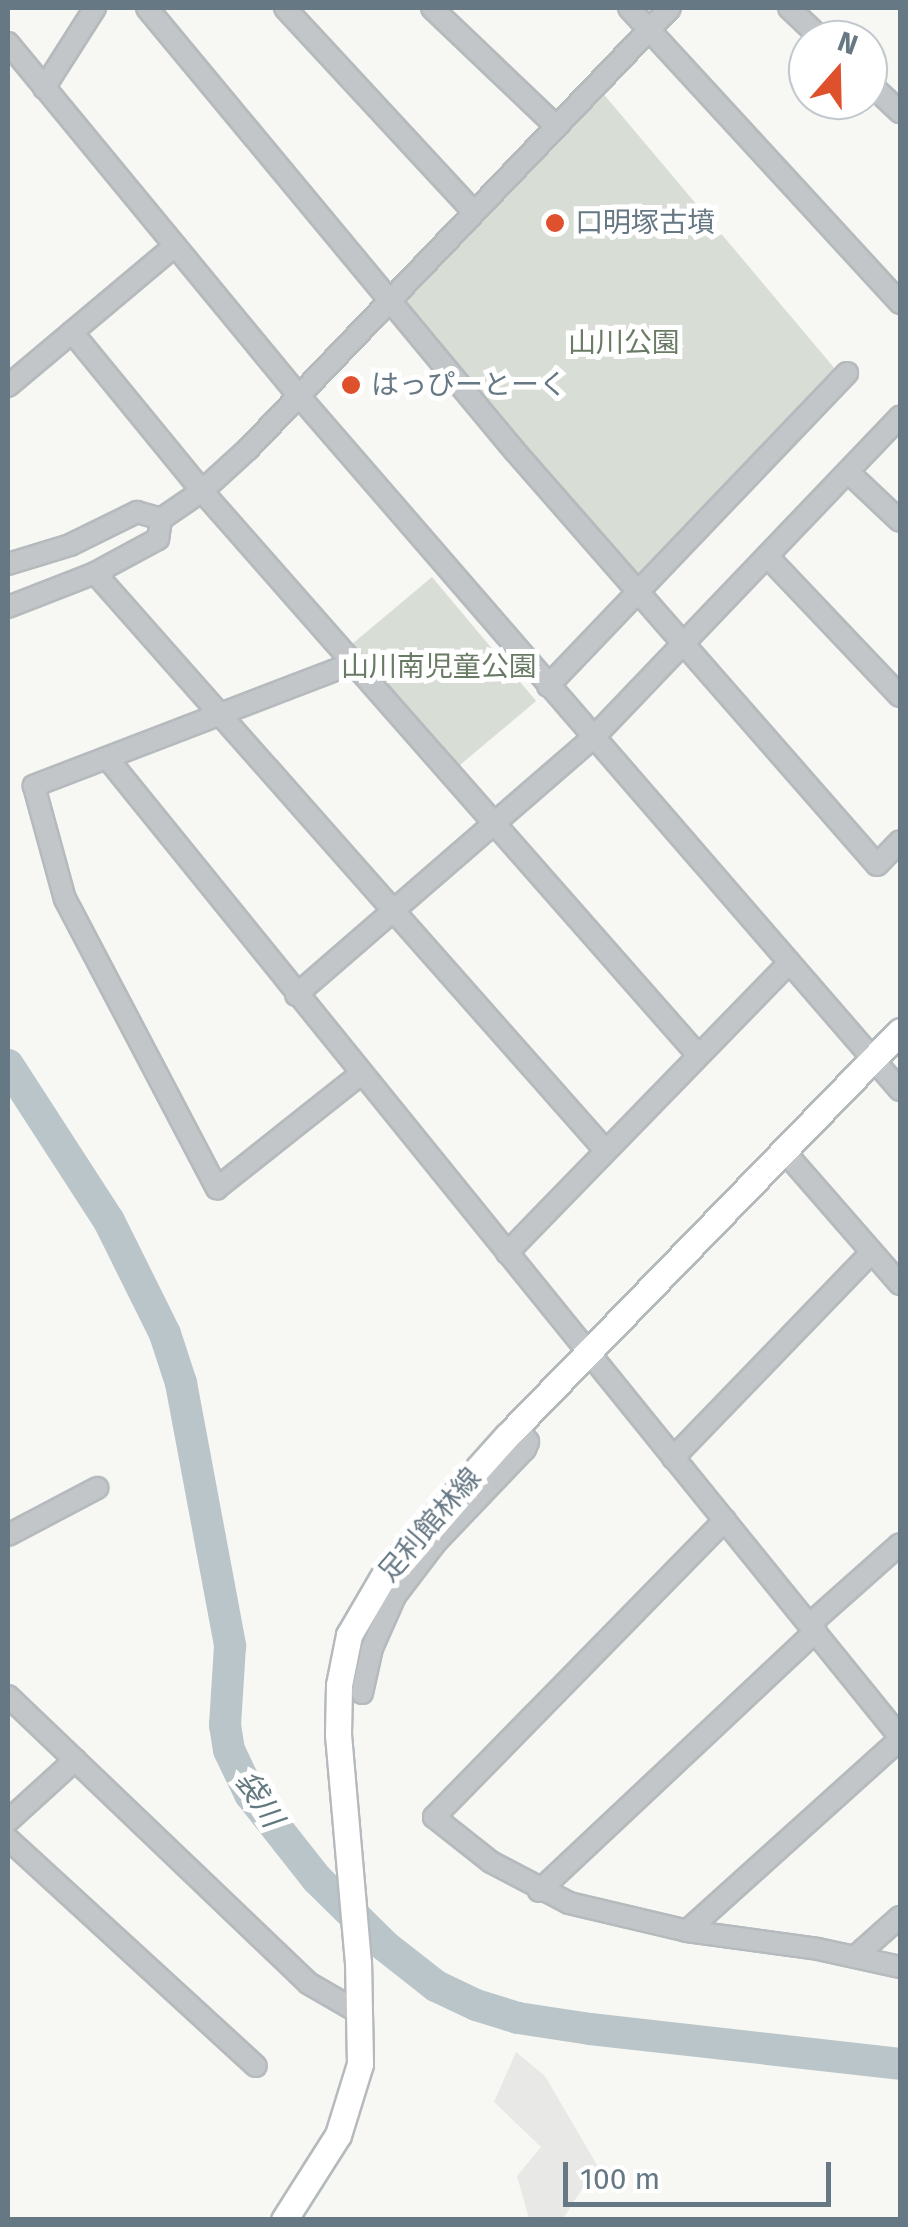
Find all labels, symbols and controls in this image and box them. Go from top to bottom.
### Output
north arrow [788,20,888,120]
text: N [833,25,862,62]
place label: 口明塚古墳 [575,206,715,240]
marker: 口明塚古墳 [544,212,566,234]
park label: 山川公園 [568,326,680,360]
place label: はっぴーとーく [371,368,567,402]
marker: はっぴーとーく [340,374,362,396]
park label: 山川南児童公園 [341,650,537,684]
street label: 足利館林線 [371,1461,489,1589]
water label: 袋川 [228,1764,290,1834]
scale bar [568,2142,836,2204]
text: 100 m [580,2161,660,2197]

